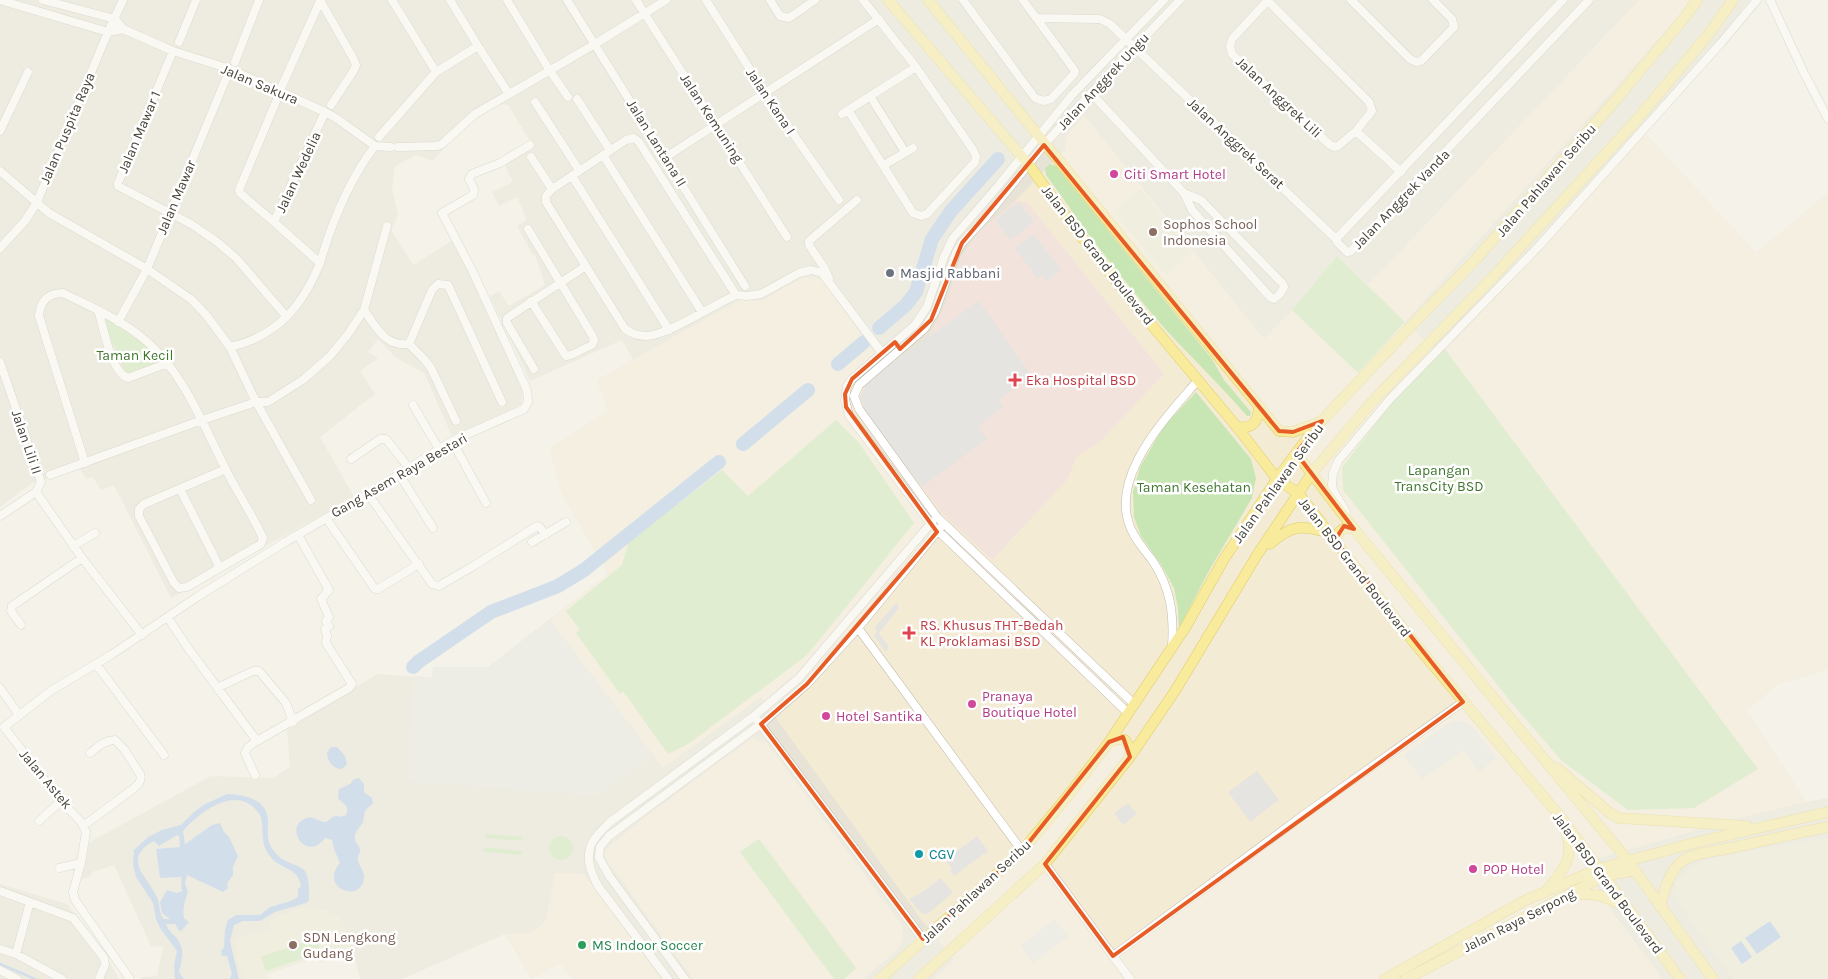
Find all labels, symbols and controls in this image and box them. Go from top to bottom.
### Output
street label: Jalan Anggrek Ungu [1054,29,1153,133]
street label: Jalan Anggrek Lili [1232,53,1325,142]
street label: Jalan Sakura [219,61,301,108]
street label: Jalan Kana I [742,65,799,138]
street label: Jalan Puspita Raya [36,70,99,187]
street label: Jalan Kemuning [676,70,747,166]
street label: Jalan Mawar 1 [115,89,164,176]
street label: Jalan Anggrek Serat [1184,94,1288,193]
street label: Jalan Lantana II [623,96,690,190]
street label: Jalan Pahlawan Seribu [1493,121,1600,240]
street label: Jalan Wedelia [272,129,325,215]
street label: Jalan Anggrek Vanda [1349,146,1453,253]
street label: Jalan Mawar [153,157,200,237]
place label: Citi Smart Hotel [1124,166,1226,183]
marker: Citi Smart Hotel [1108,168,1120,180]
street label: Jalan BSD Grand Boulevard [1038,182,1157,328]
place label: Sophos School Indonesia [1163,216,1257,249]
marker: Sophos School Indonesia [1147,226,1159,238]
place label: Masjid Rabbani [900,265,1000,282]
marker: Masjid Rabbani [884,267,896,279]
park label: Taman Kecil [96,347,174,364]
place label: Eka Hospital BSD [1026,372,1136,389]
marker: Eka Hospital BSD [1008,373,1022,387]
street label: Jalan Lili II [8,408,45,476]
street label: Jalan Pahlawan Seribu [1229,420,1327,546]
street label: Gang Asem Raya Bestari [328,429,470,521]
park label: Lapangan TransCity BSD [1395,462,1483,495]
park label: Taman Kesehatan [1137,479,1251,496]
street label: Jalan BSD Grand Boulevard [1295,494,1414,640]
place label: RS. Khusus THT-Bedah KL Proklamasi BSD [920,617,1063,650]
marker: RS. Khusus THT-Bedah KL Proklamasi BSD [902,626,916,640]
place label: Pranaya Boutique Hotel [982,688,1077,721]
marker: Pranaya Boutique Hotel [966,698,978,710]
place label: Hotel Santika [836,708,922,725]
marker: Hotel Santika [820,710,832,722]
street label: Jalan Astek [16,746,75,813]
street label: Jalan BSD Grand Boulevard [1549,809,1666,957]
street label: Jalan Pahlawan Seribu [918,836,1035,947]
place label: CGV [929,846,955,863]
marker: CGV [913,848,925,860]
place label: POP Hotel [1483,861,1544,878]
marker: POP Hotel [1467,863,1479,875]
street label: Jalan Raya Serpong [1460,885,1578,956]
place label: SDN Lengkong Gudang [303,929,396,962]
place label: MS Indoor Soccer [592,937,704,954]
marker: SDN Lengkong Gudang [287,939,299,951]
marker: MS Indoor Soccer [576,939,588,951]

